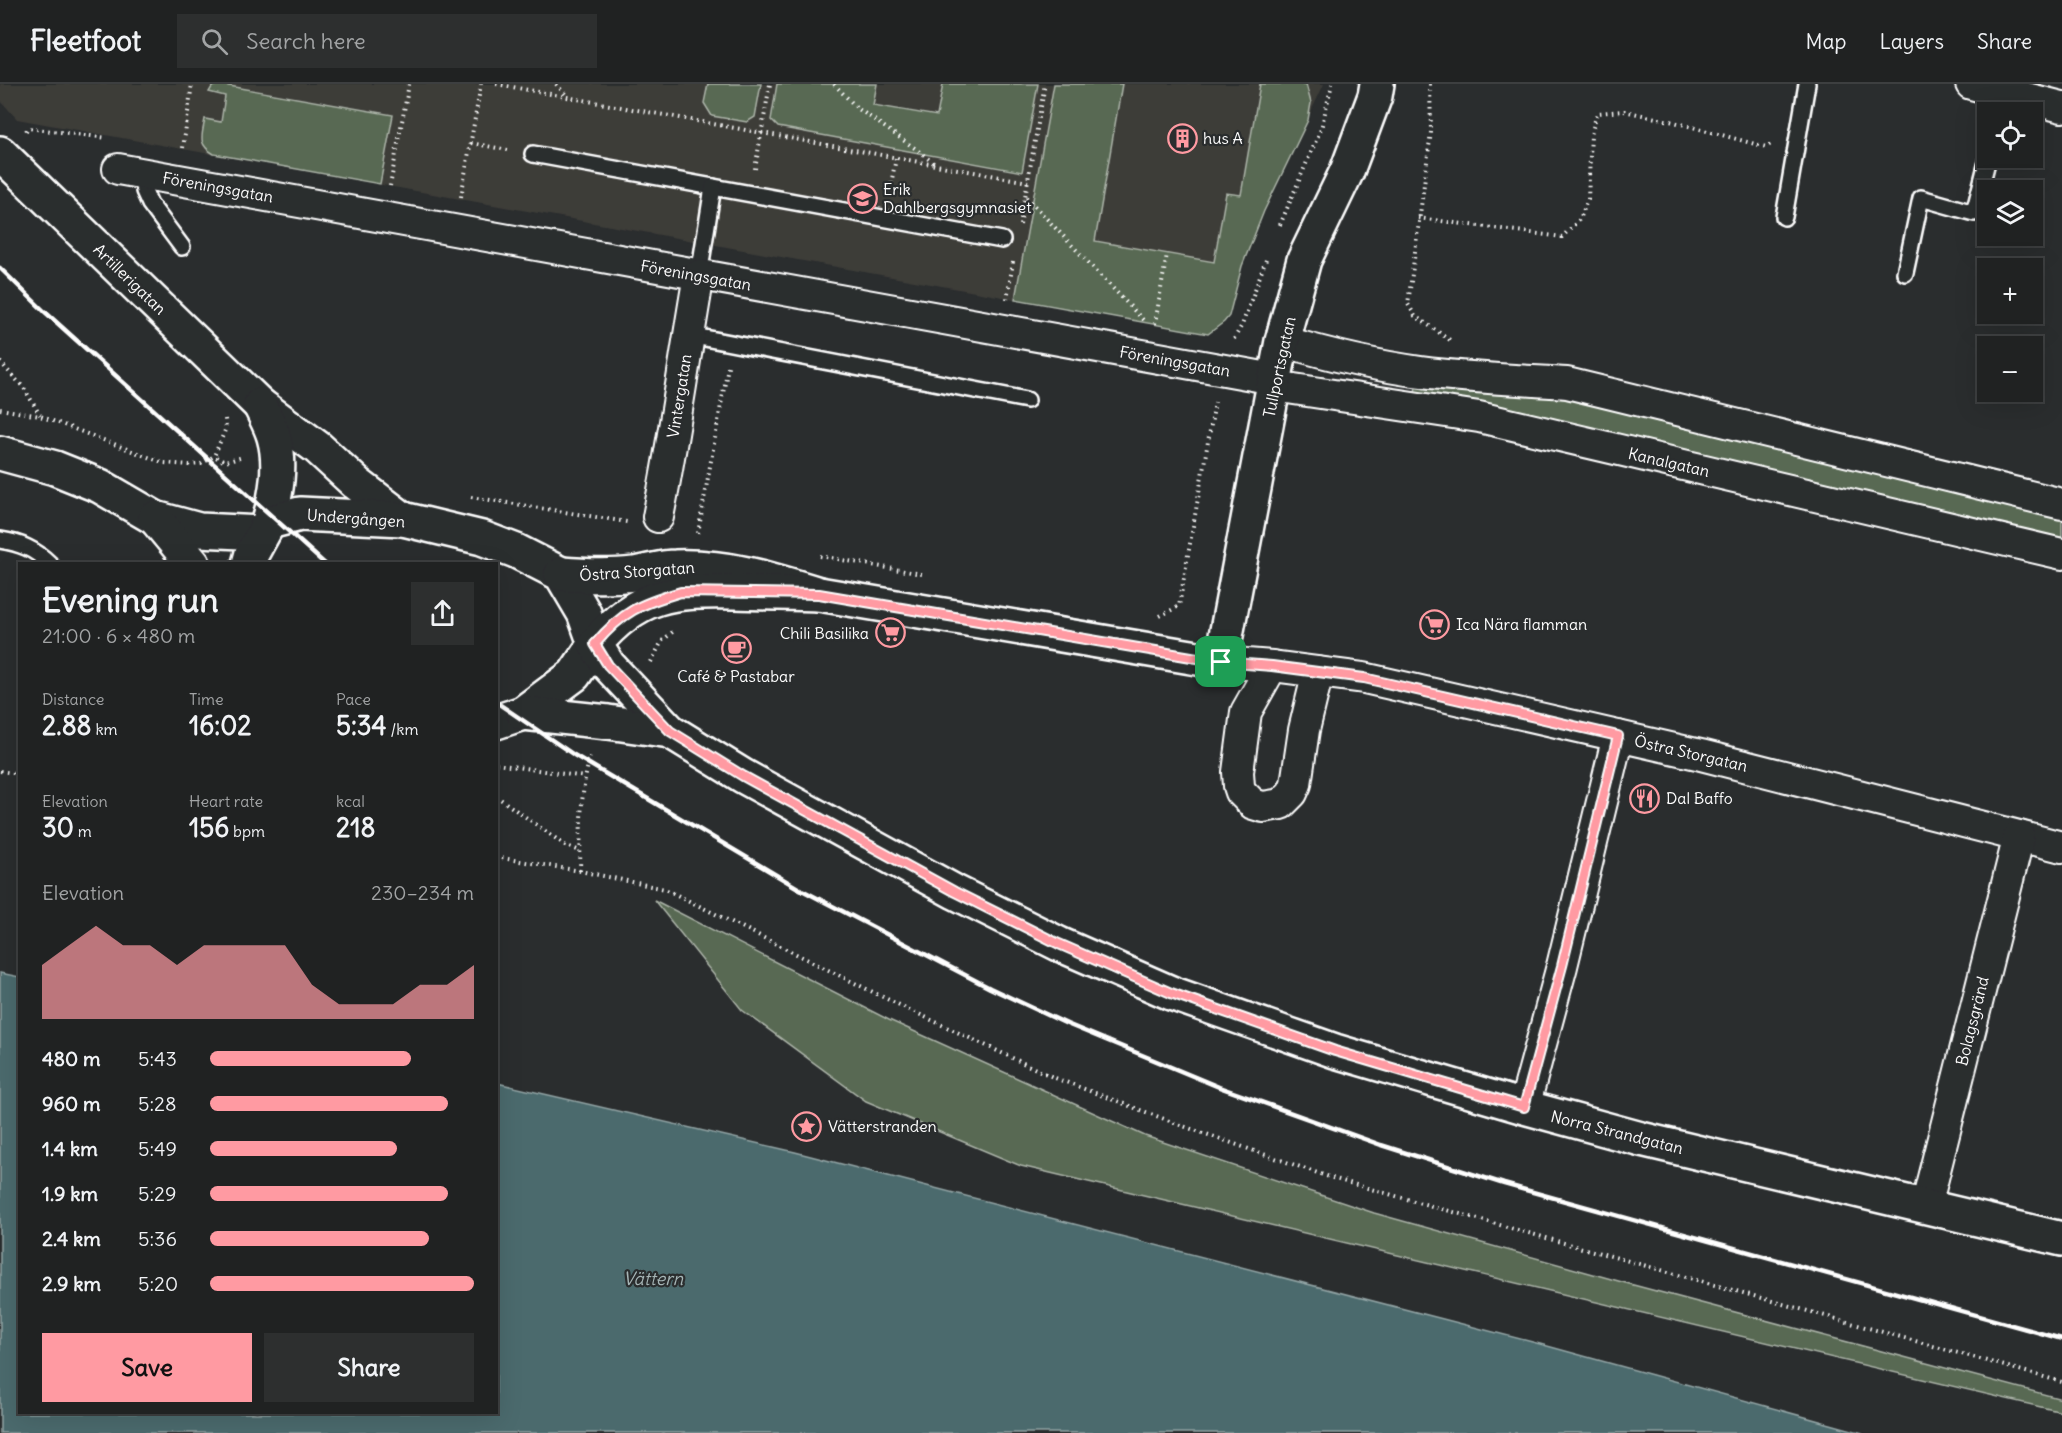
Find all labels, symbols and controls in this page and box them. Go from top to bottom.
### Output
search box [177,14,597,68]
text: Fleetfoot [30,23,141,59]
icon: search [198,25,231,58]
text: Search here [246,27,366,55]
text: Map [1806,28,1846,55]
text: Layers [1879,28,1944,55]
text: Share [1977,28,2032,55]
map controls [1977,102,2043,402]
button: locate [1977,102,2043,168]
building icon: hus A [1166,122,1198,154]
place label: hus A [1203,128,1243,148]
street label: Föreningsgatan [161,167,275,207]
place label: Erik Dahlbergsgymnasiet [883,179,1032,217]
button: layers [1977,180,2043,246]
school or university icon: Erik Dahlbergsgymnasiet [846,182,878,214]
street label: Artillerigatan [89,239,171,319]
street label: Föreningsgatan [639,255,753,295]
button: + [1977,258,2043,324]
street label: Tullportsgatan [1259,315,1299,419]
button: − [1977,336,2043,402]
street label: Föreningsgatan [1118,341,1232,381]
street label: Vintergatan [662,353,696,439]
street label: Kanalgatan [1626,443,1712,481]
street label: Undergången [306,505,406,531]
street label: Östra Storgatan [579,557,695,585]
text: Evening run [42,579,218,621]
button: share [411,582,474,645]
supermarket icon: Ica Nära flamman [1419,608,1451,640]
place label: Ica Nära flamman [1456,614,1587,634]
supermarket icon: Chili Basilika [874,617,906,649]
text: 21:00 · 6 × 480 m [42,623,195,648]
place label: Chili Basilika [780,623,869,643]
cafe icon: Café & Pastabar [720,632,752,664]
pin [1195,636,1246,687]
icon: arrive [1204,645,1237,678]
place label: Café & Pastabar [677,666,795,686]
text: Distance [42,689,104,709]
text: Time [189,689,224,709]
text: Pace [336,689,371,709]
text: 2.88 [42,709,92,742]
text: 16:02 [189,709,252,742]
text: 5:34 [336,709,387,742]
text: km [92,719,118,739]
text: /km [387,719,418,739]
street label: Östra Storgatan [1632,730,1750,776]
restaurant icon: Dal Baffo [1629,782,1661,814]
place label: Dal Baffo [1666,788,1733,808]
text: Elevation [42,791,108,811]
text: Heart rate [189,791,263,811]
text: kcal [336,791,365,811]
text: 30 [42,811,74,844]
text: 156 [189,811,229,844]
text: 218 [336,811,376,844]
text: m [74,821,92,841]
text: bpm [229,821,265,841]
text: Elevation [42,880,124,905]
text: 230–234 m [371,880,474,905]
street label: Bolagsgränd [1951,974,1993,1068]
text: 480 m [42,1046,101,1071]
text: 5:43 [138,1046,177,1071]
text: 960 m [42,1091,101,1116]
text: 5:28 [138,1091,177,1116]
street label: Norra Strandgatan [1549,1106,1685,1158]
place icon: Vätterstranden [791,1110,823,1142]
place label: Vätterstranden [828,1116,937,1136]
text: 1.4 km [42,1136,98,1161]
text: 5:49 [138,1136,177,1161]
text: 1.9 km [42,1181,98,1206]
text: 5:29 [138,1181,176,1206]
text: 2.4 km [42,1226,101,1251]
text: 5:36 [138,1226,177,1251]
water label: Vättern [623,1267,684,1290]
text: 2.9 km [42,1271,101,1296]
text: 5:20 [138,1271,178,1296]
button: Save [42,1333,252,1402]
button: Share [264,1333,474,1402]

